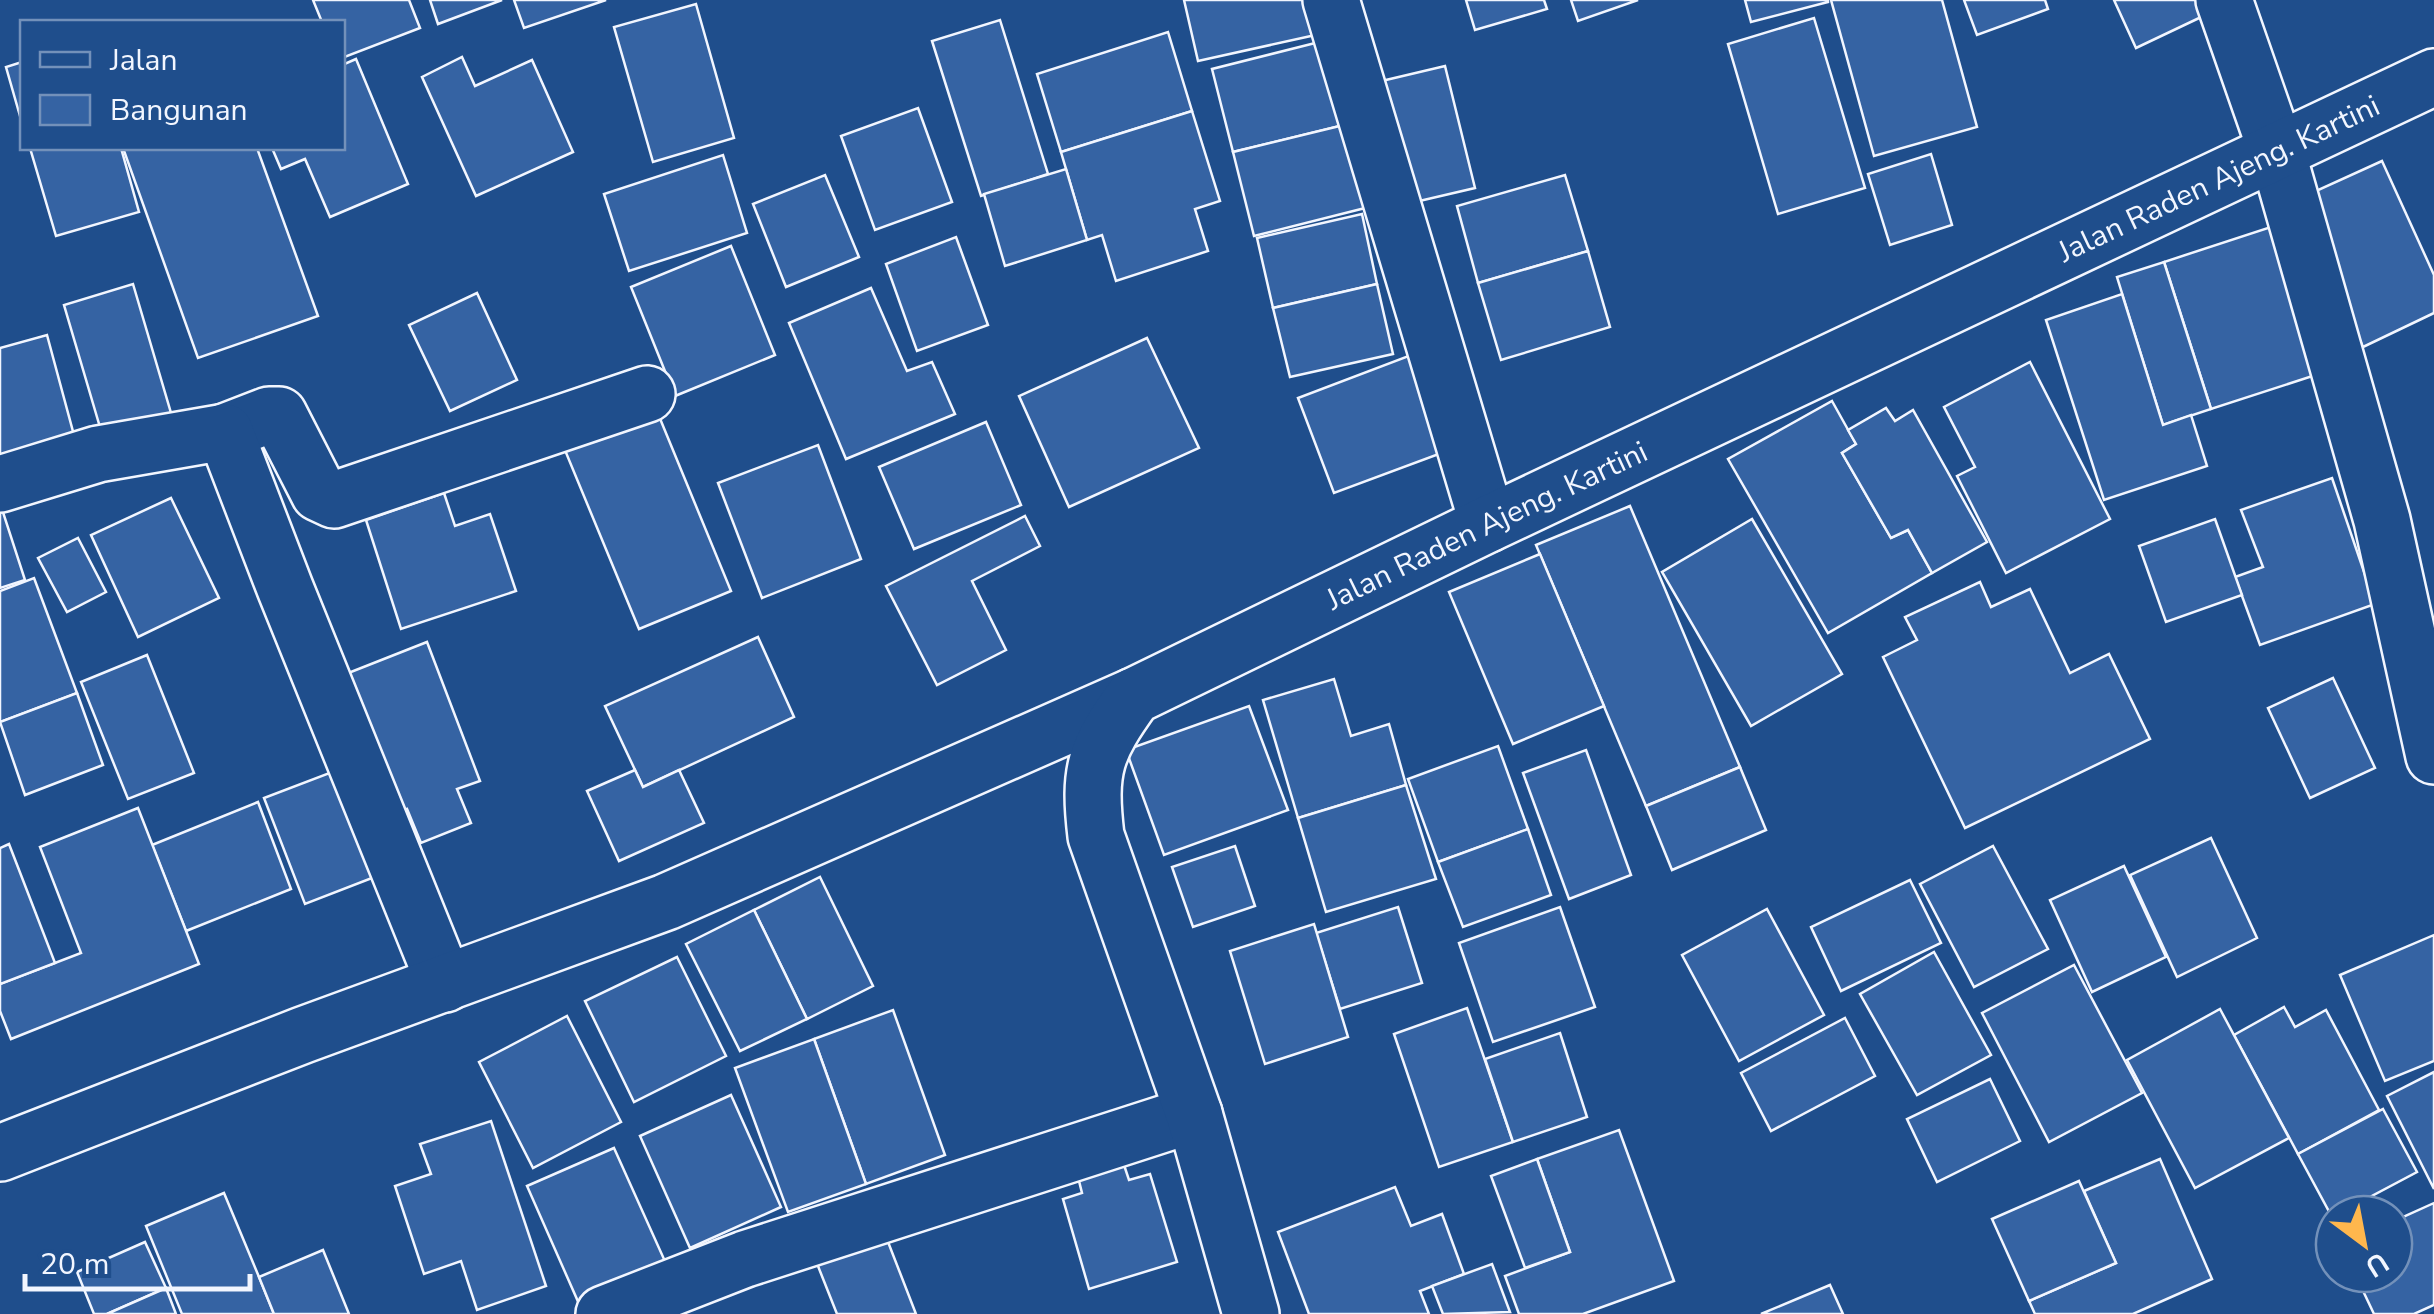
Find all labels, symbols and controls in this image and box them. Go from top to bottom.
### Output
legend [20,20,345,150]
text: Jalan [109,40,177,81]
street label: Jalan Raden Ajeng. Kartini [2051,86,2387,273]
text: Bangunan [110,90,248,131]
street label: Jalan Raden Ajeng. Kartini [1319,432,1654,621]
north arrow [2314,1194,2414,1294]
scale bar [25,1229,250,1291]
text: U [2358,1243,2396,1286]
text: 20 m [40,1244,109,1285]

